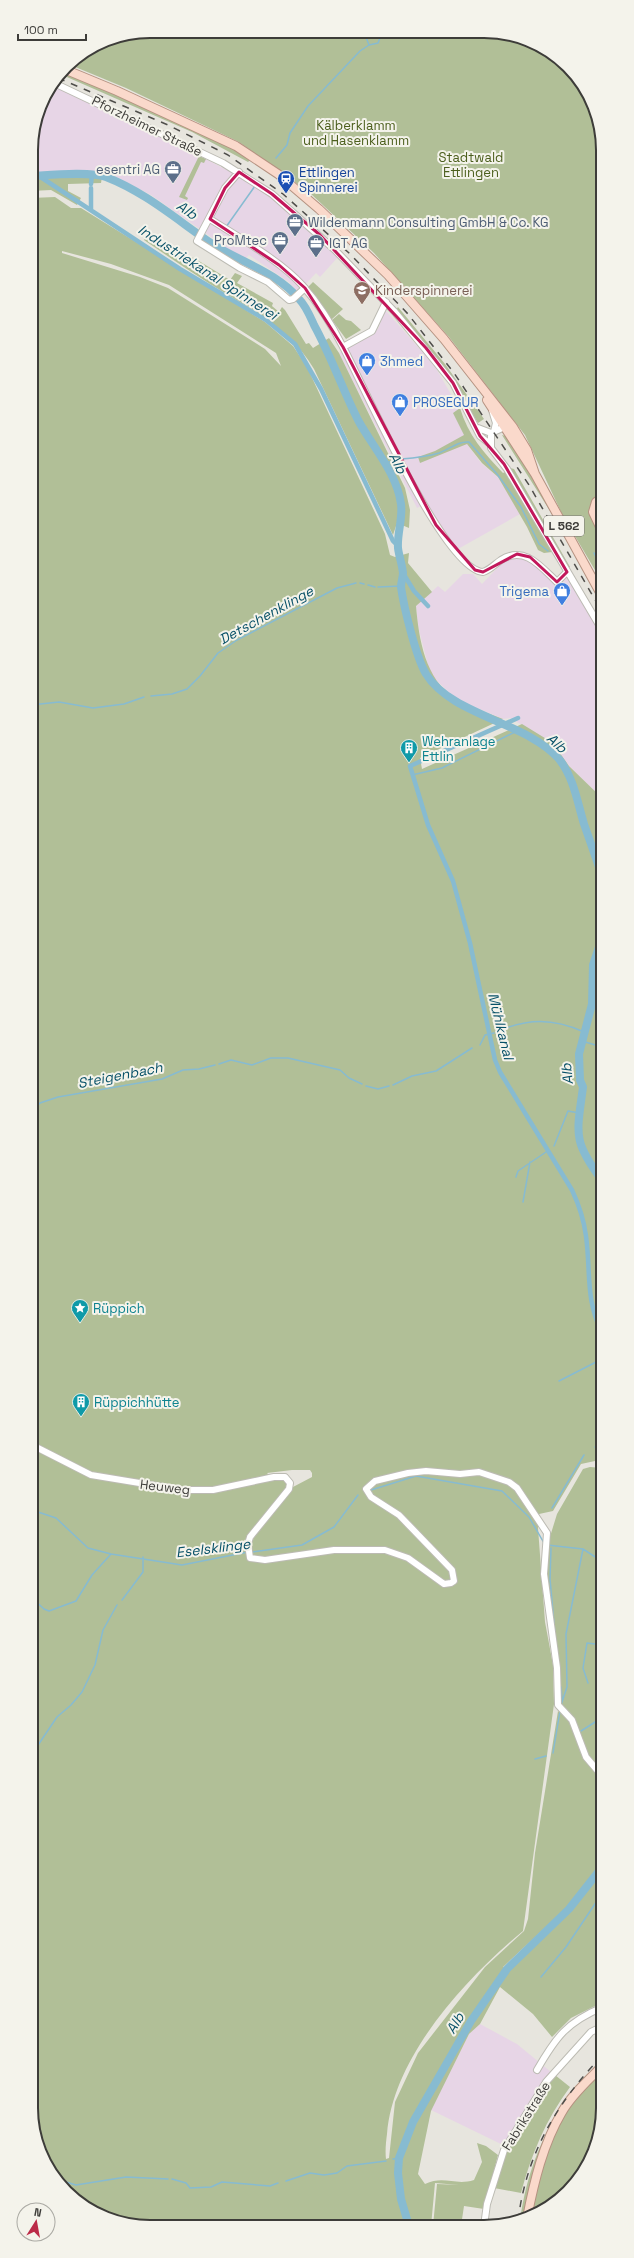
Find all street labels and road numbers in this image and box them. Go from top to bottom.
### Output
street label: Pforzheimer Straße [89,92,205,160]
road number: L 562 [544,516,584,536]
street label: Heuweg [139,1475,191,1499]
street label: Fabrikstraße [498,2078,554,2154]

